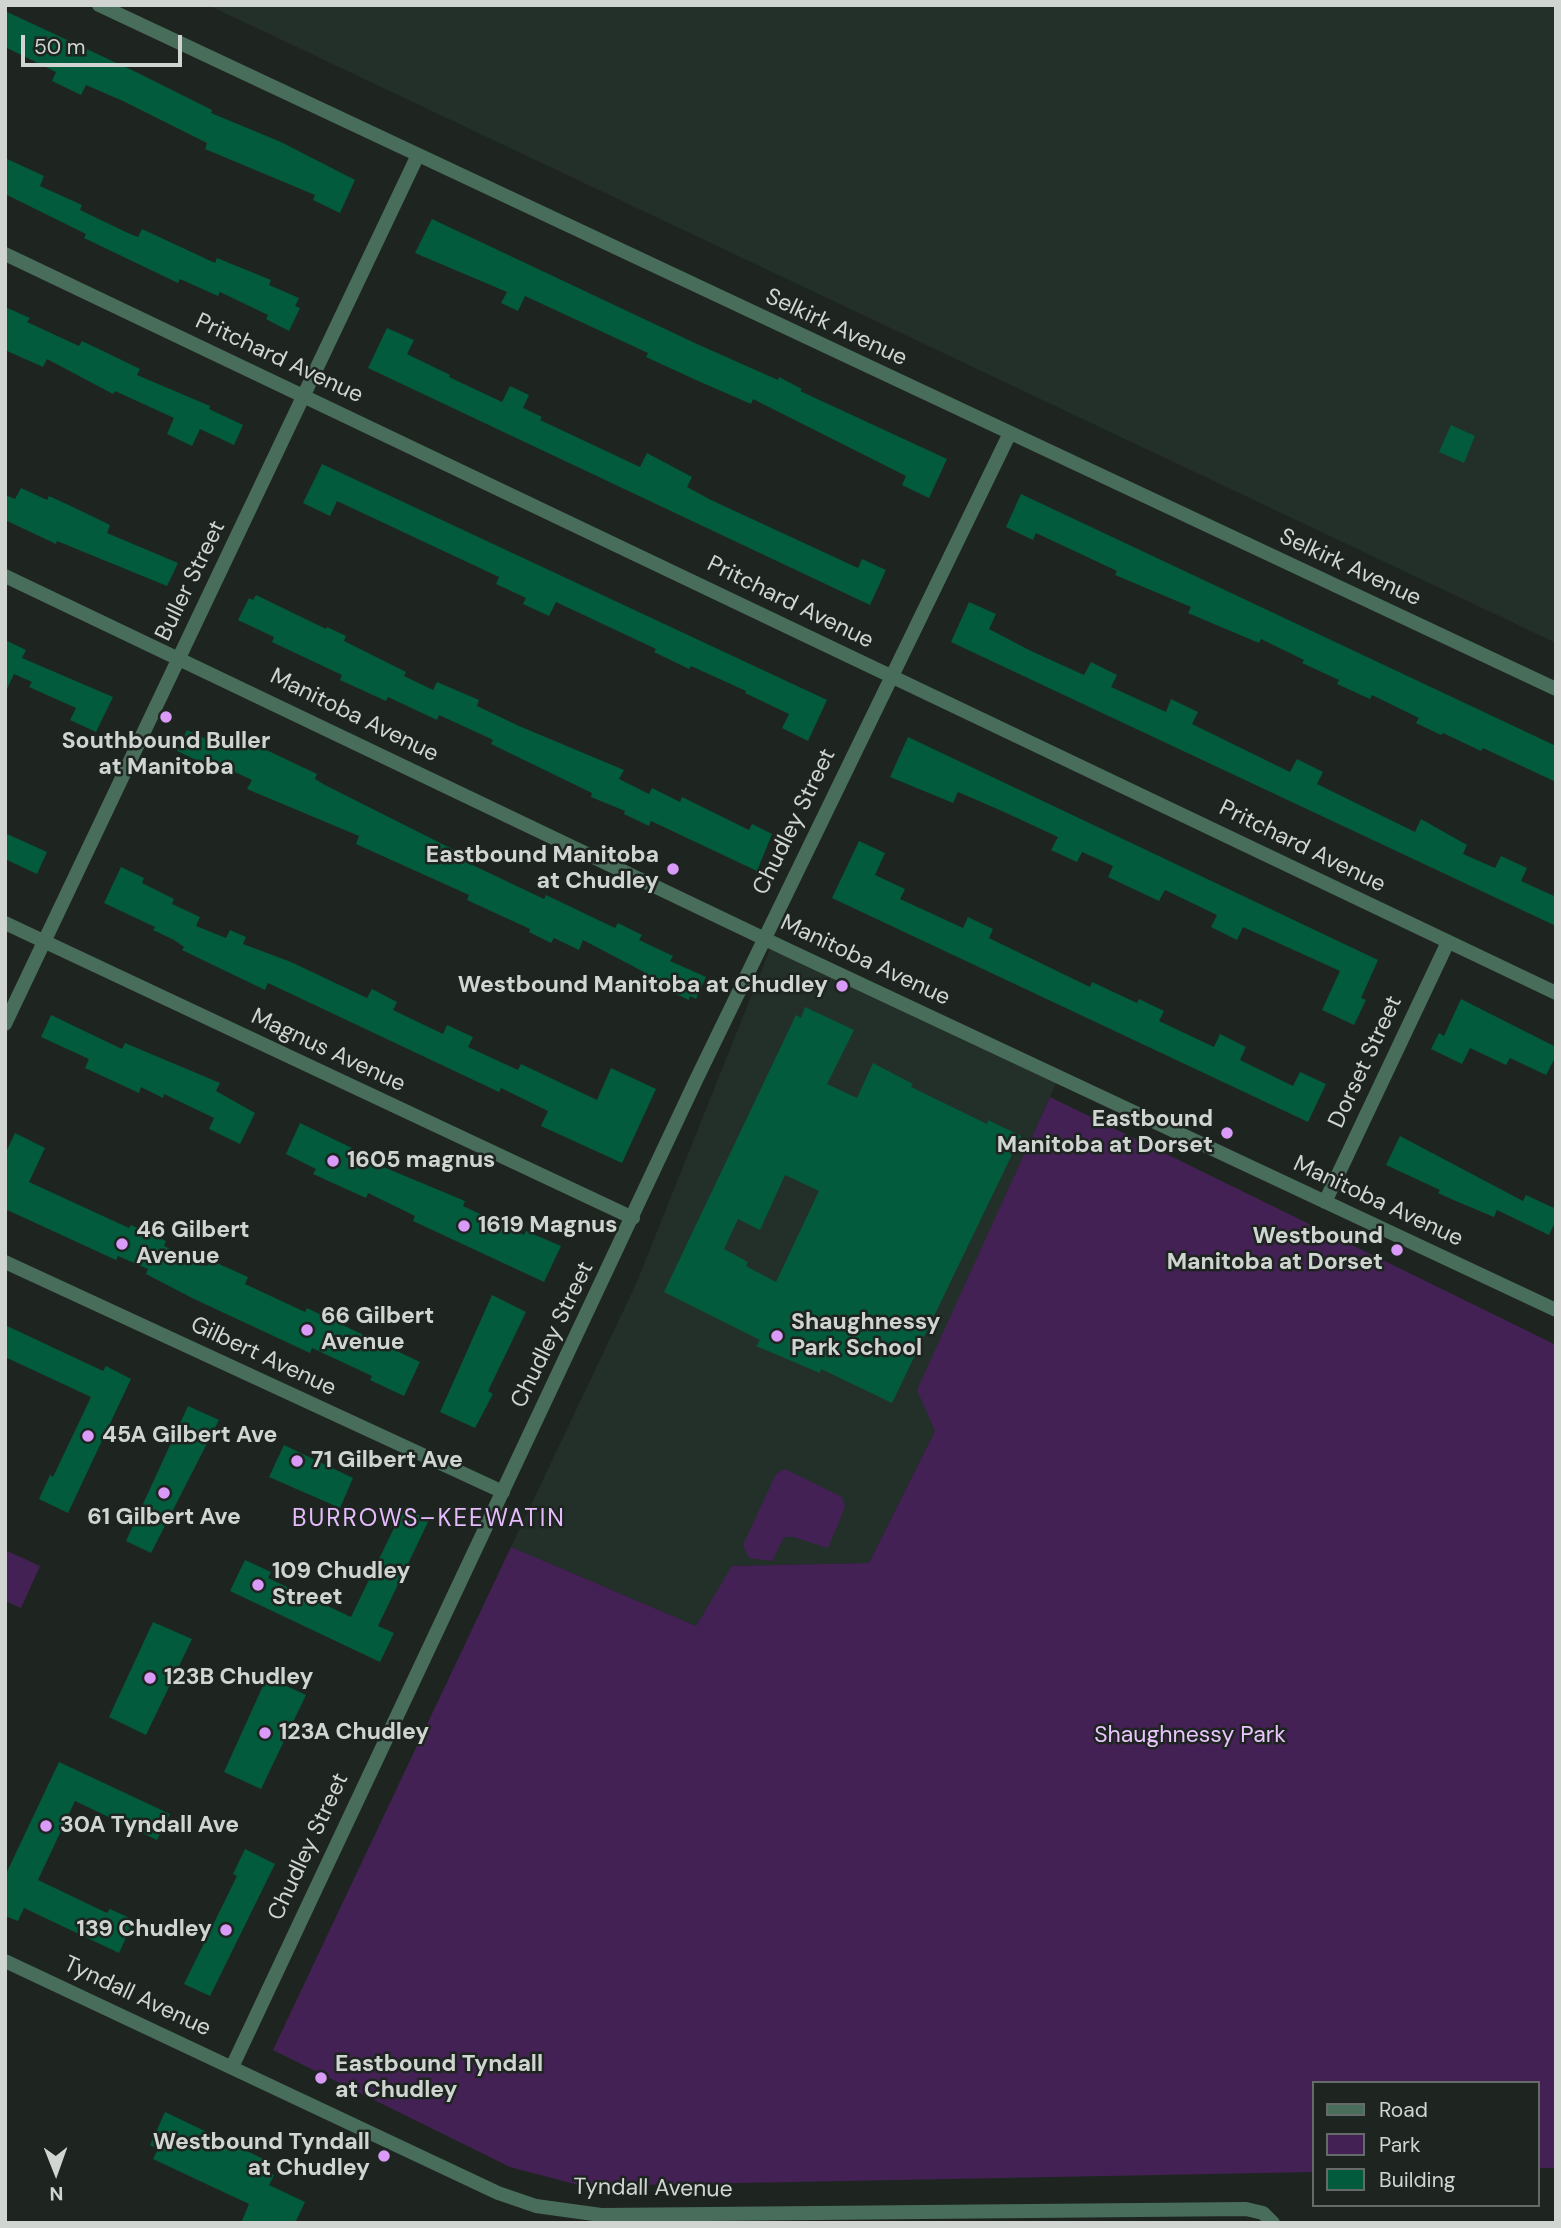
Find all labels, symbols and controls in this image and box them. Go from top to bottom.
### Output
scale bar [24,21,186,65]
text: 50 m [34,33,85,61]
street label: Selkirk Avenue [761,283,911,373]
street label: Pritchard Avenue [191,308,367,410]
street label: Buller Street [150,516,232,646]
street label: Selkirk Avenue [1275,523,1425,613]
street label: Pritchard Avenue [702,551,878,655]
street label: Manitoba Avenue [265,663,443,769]
marker: Southbound Buller at Manitoba [158,709,174,725]
place label: Southbound Buller at Manitoba [62,728,270,782]
street label: Chudley Street [748,744,842,900]
street label: Pritchard Avenue [1214,795,1390,899]
place label: Eastbound Manitoba at Chudley [426,842,659,896]
marker: Eastbound Manitoba at Chudley [665,861,681,877]
street label: Manitoba Avenue [776,910,954,1012]
place label: Westbound Manitoba at Chudley [458,972,828,1000]
marker: Westbound Manitoba at Chudley [834,978,850,994]
street label: Dorset Street [1323,992,1409,1132]
street label: Magnus Avenue [247,1003,409,1099]
place label: Eastbound Manitoba at Dorset [997,1106,1213,1160]
marker: Eastbound Manitoba at Dorset [1219,1125,1235,1141]
place label: 1605 magnus [347,1147,495,1175]
street label: Manitoba Avenue [1289,1151,1467,1253]
marker: 1605 magnus [325,1153,341,1169]
place label: 1619 Magnus [478,1212,617,1240]
place label: 46 Gilbert Avenue [136,1217,250,1271]
marker: 1619 Magnus [456,1218,472,1234]
place label: Westbound Manitoba at Dorset [1167,1223,1383,1277]
marker: 46 Gilbert Avenue [114,1236,130,1252]
marker: Westbound Manitoba at Dorset [1389,1242,1405,1258]
street label: Chudley Street [506,1257,600,1413]
place label: 66 Gilbert Avenue [321,1303,434,1357]
place label: Shaughnessy Park School [791,1309,940,1363]
street label: Gilbert Avenue [186,1311,340,1403]
marker: 66 Gilbert Avenue [299,1322,315,1338]
marker: Shaughnessy Park School [769,1328,785,1344]
place label: 45A Gilbert Ave [102,1422,277,1450]
marker: 45A Gilbert Ave [80,1428,96,1444]
place label: 71 Gilbert Ave [311,1447,463,1475]
marker: 71 Gilbert Ave [289,1453,305,1469]
marker: 61 Gilbert Ave [156,1485,172,1501]
place label: 61 Gilbert Ave [87,1504,241,1532]
district label: BURROWS–KEEWATIN [294,1506,564,1534]
place label: 109 Chudley Street [272,1558,410,1612]
marker: 109 Chudley Street [250,1577,266,1593]
place label: 123B Chudley [164,1664,313,1692]
marker: 123B Chudley [142,1670,158,1686]
place label: 123A Chudley [279,1719,429,1747]
park label: Shaughnessy Park [1094,1722,1286,1750]
marker: 123A Chudley [257,1725,273,1741]
street label: Chudley Street [263,1769,355,1925]
place label: 30A Tyndall Ave [60,1812,239,1840]
marker: 30A Tyndall Ave [38,1818,54,1834]
place label: 139 Chudley [77,1916,212,1944]
marker: 139 Chudley [218,1922,234,1938]
street label: Tyndall Avenue [59,1951,215,2043]
place label: Eastbound Tyndall at Chudley [335,2051,543,2105]
marker: Eastbound Tyndall at Chudley [313,2070,329,2086]
legend [1312,2081,1540,2207]
text: Road [1379,2096,1428,2124]
place label: Westbound Tyndall at Chudley [153,2129,370,2183]
text: Park [1379,2131,1420,2159]
north arrow [21,2137,91,2207]
marker: Westbound Tyndall at Chudley [376,2148,392,2164]
text: Building [1379,2166,1455,2194]
street label: Tyndall Avenue [573,2174,733,2204]
text: N [49,2181,64,2206]

